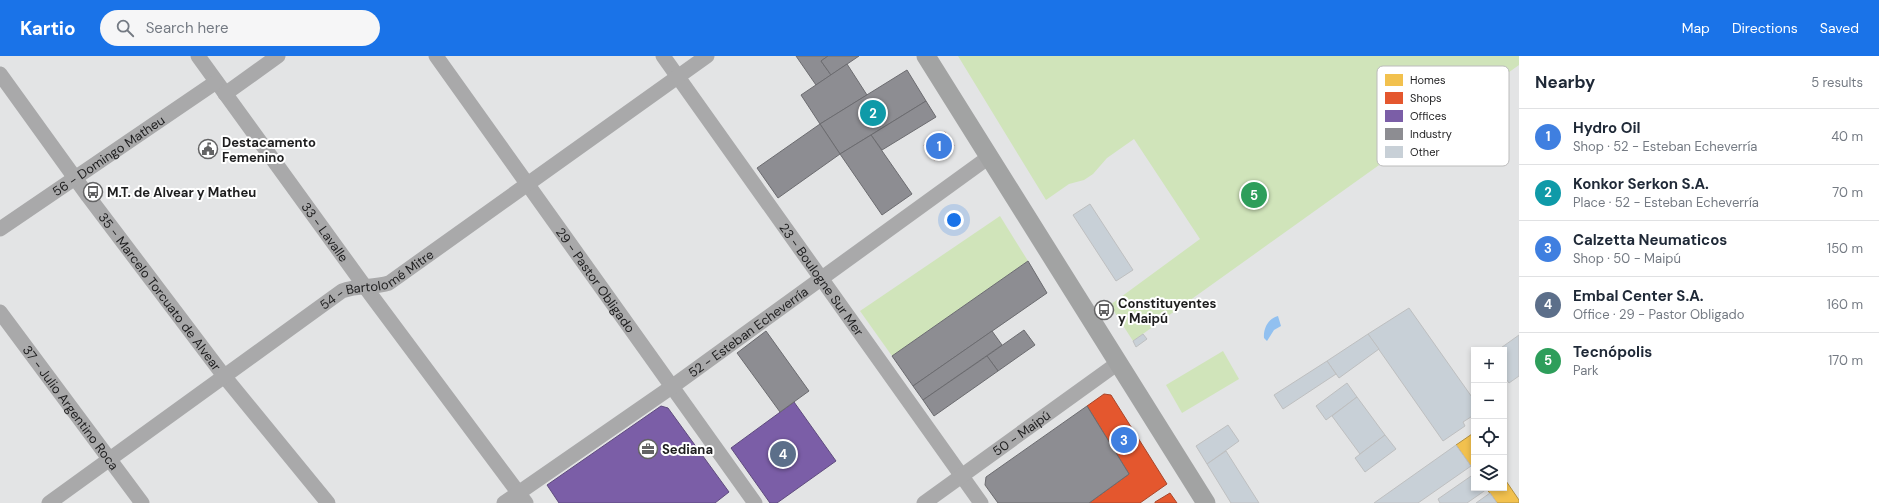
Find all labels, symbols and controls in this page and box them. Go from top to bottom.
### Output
search box [100,10,380,46]
text: Kartio [20,16,76,41]
icon: search [114,17,136,39]
text: Search here [146,18,228,38]
text: Map [1682,19,1710,37]
text: Directions [1732,19,1798,37]
text: Saved [1820,19,1859,37]
legend [1377,66,1509,166]
text: Nearby [1535,71,1595,93]
text: Homes [1410,73,1446,87]
text: 5 results [1811,74,1863,91]
text: Shops [1410,91,1442,105]
pin: 2 [860,98,886,128]
text: Offices [1410,109,1447,123]
street label: 56 - Domingo Matheu [49,111,168,200]
text: Hydro Oil [1573,118,1641,138]
text: Industry [1410,127,1452,141]
text: 1 [1546,128,1550,145]
text: 40 m [1831,128,1863,145]
pin: 1 [926,131,952,161]
place label: Destacamento Femenino [222,134,316,166]
public building icon: Destacamento Femenino [197,138,219,160]
text: Shop · 52 - Esteban Echeverría [1573,138,1757,155]
text: Other [1410,145,1439,159]
text: Konkor Serkon S.A. [1573,174,1709,194]
pin: 5 [1241,180,1267,210]
bus stop icon: M.T. de Alvear y Matheu [82,181,104,203]
place label: M.T. de Alvear y Matheu [107,184,256,201]
text: 2 [1544,184,1552,201]
text: 70 m [1832,184,1863,201]
text: Place · 52 - Esteban Echeverría [1573,194,1759,211]
street label: 33 - Lavalle [298,199,353,265]
street label: 35 - Marcelo Torcuato de Alvear [95,209,225,374]
your location [944,210,964,230]
street label: 23 - Boulogne Sur Mer [776,220,868,339]
street label: 29 - Pastor Obligado [552,224,639,336]
text: Calzetta Neumaticos [1573,230,1727,250]
text: 3 [1544,240,1552,257]
text: 150 m [1827,240,1863,257]
street label: 54 - Bartolomé Mitre [316,245,437,313]
text: Shop · 50 - Maipú [1573,250,1681,267]
street label: 52 - Esteban Echeverría [684,283,811,381]
text: Embal Center S.A. [1573,286,1704,306]
place label: Constituyentes y Maipú [1118,295,1217,327]
text: 4 [1544,296,1552,313]
text: 160 m [1827,296,1863,313]
bus stop icon: Constituyentes y Maipú [1093,299,1115,321]
text: Office · 29 - Pastor Obligado [1573,306,1744,323]
street label: 37 - Julio Argentino Roca [19,342,123,473]
text: Tecnópolis [1573,342,1652,362]
map controls [1471,347,1507,491]
button: + [1471,347,1507,383]
text: 5 [1544,352,1552,369]
text: 170 m [1828,352,1863,369]
text: Park [1573,362,1599,379]
button: − [1471,383,1507,419]
street label: 50 - Maipú [989,406,1054,459]
button: locate [1471,419,1507,455]
pin: 3 [1111,425,1137,455]
office icon: Sediana [637,438,659,460]
pin: 4 [770,439,796,469]
place label: Sediana [662,441,713,458]
button: layers [1471,455,1507,491]

